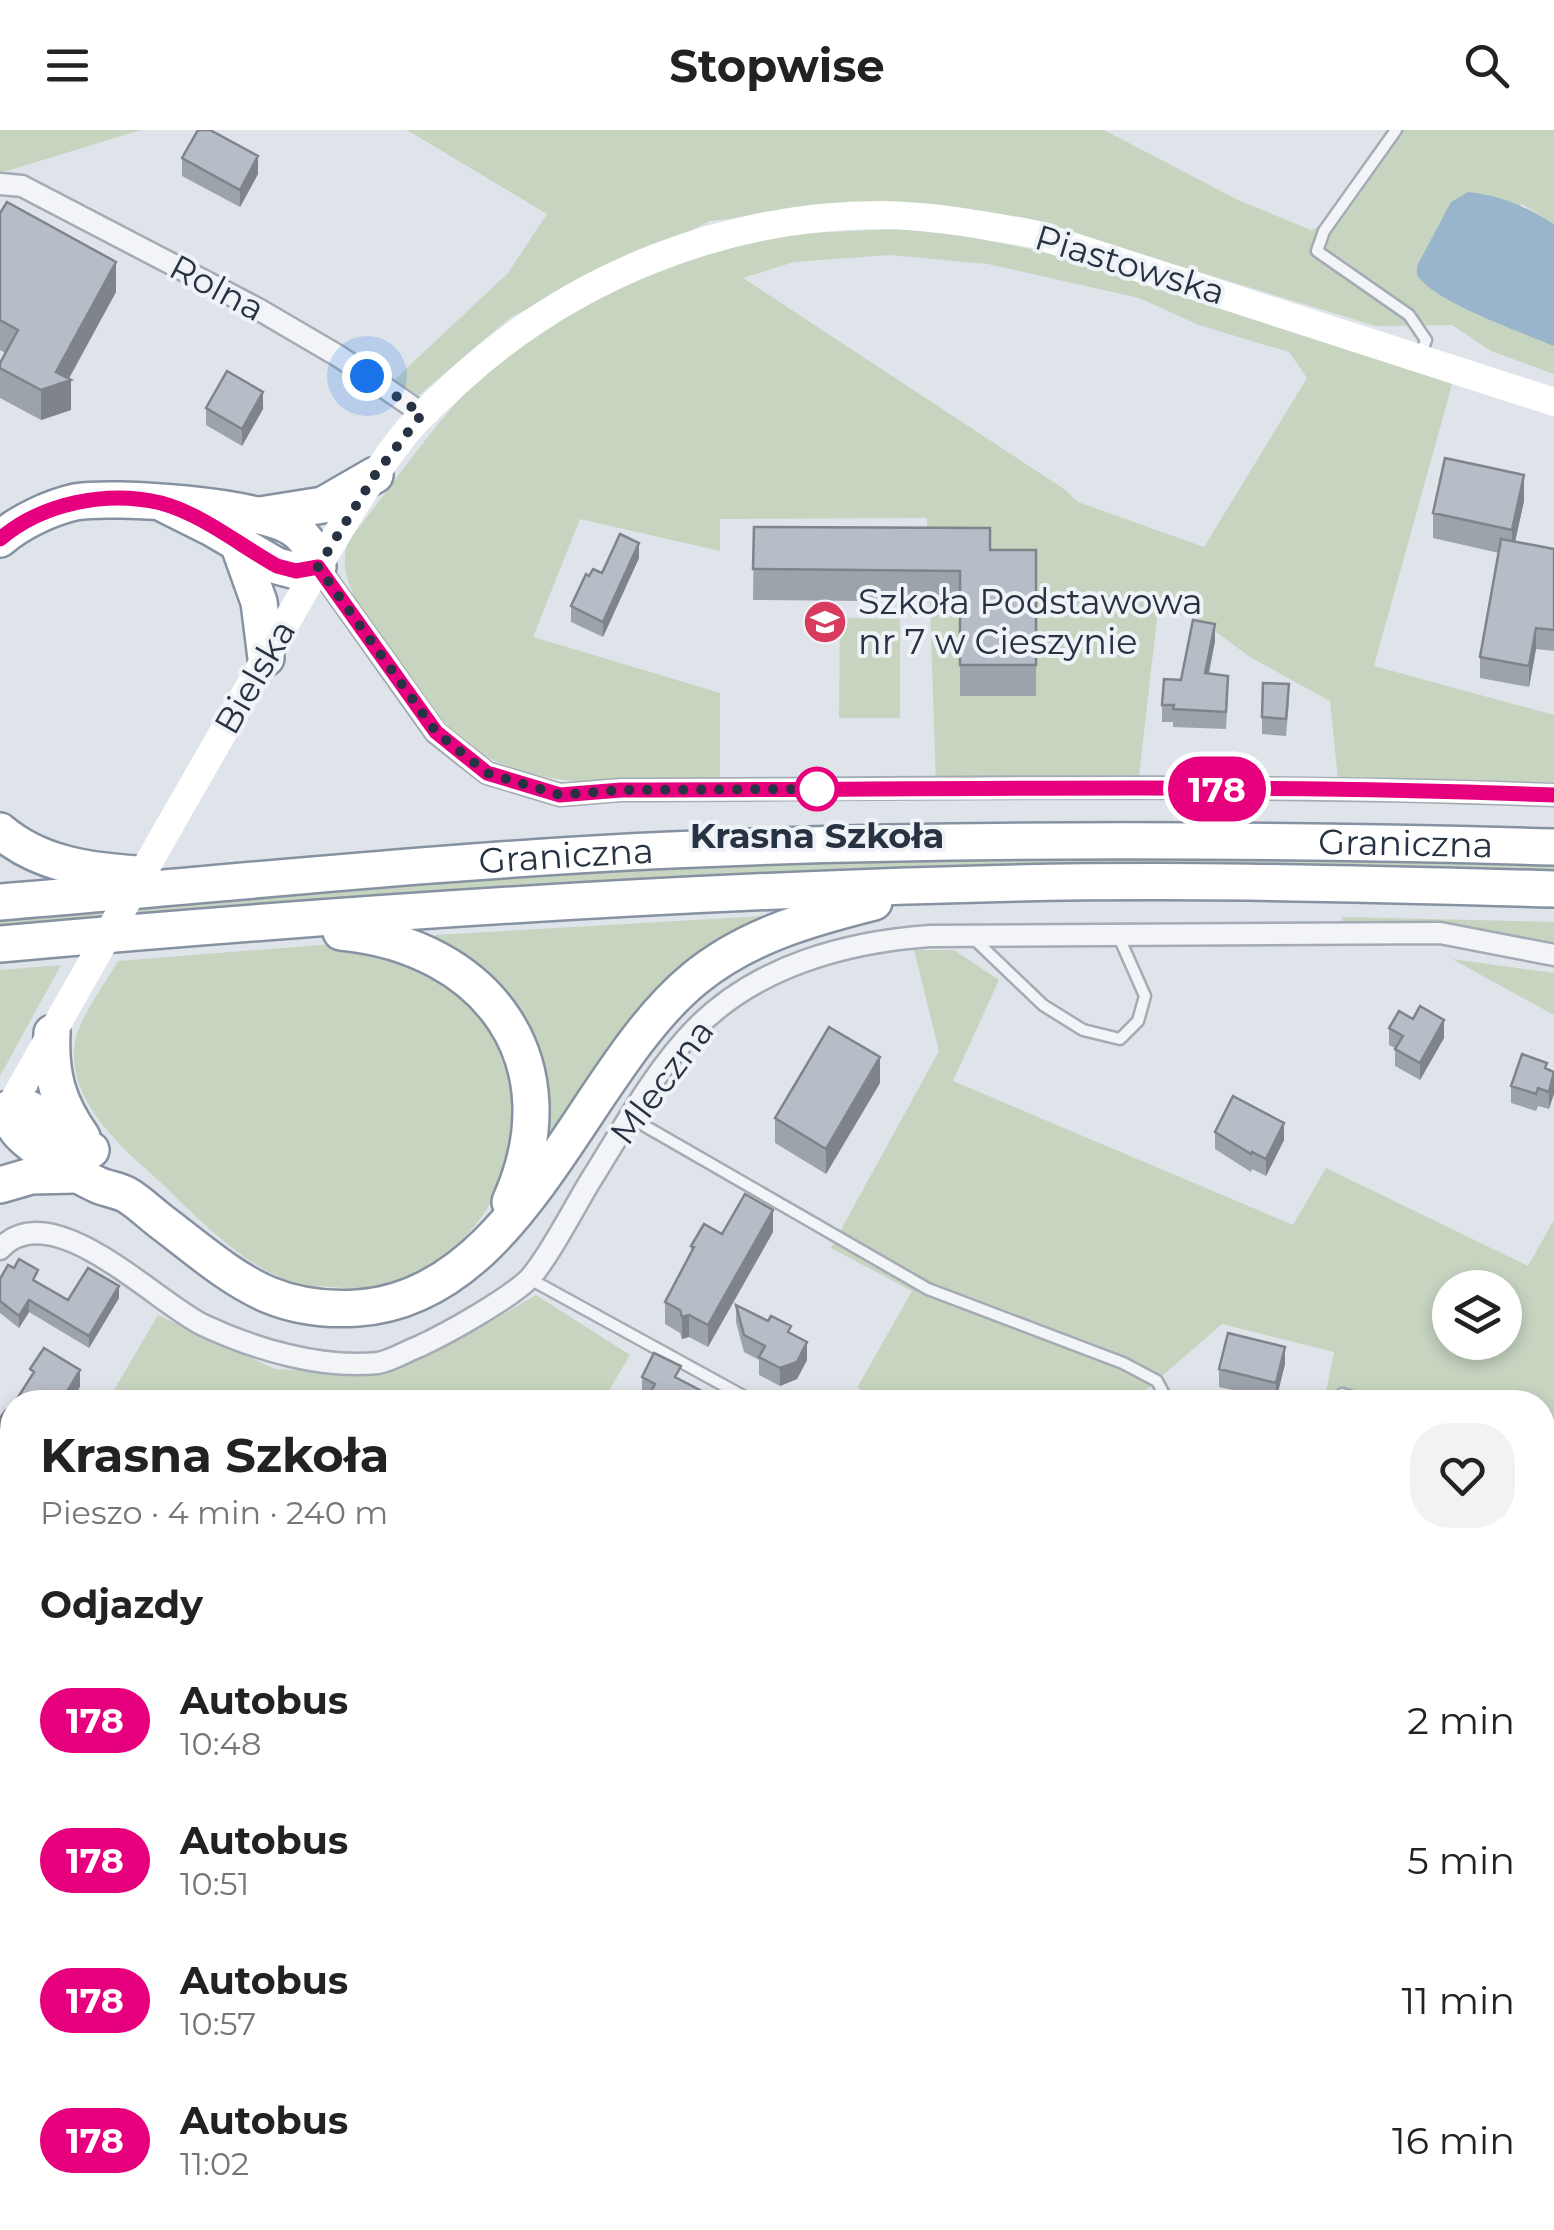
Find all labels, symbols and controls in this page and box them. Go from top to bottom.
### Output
icon: menu [40,38,95,93]
text: Stopwise [669,38,885,93]
icon: search [1459,38,1514,93]
street label: Piastowska [1030,215,1230,314]
street label: Rolna [163,245,272,330]
your location [342,351,392,401]
place label: Szkoła Podstawowa nr 7 w Cieszynie [858,580,1203,663]
school or university icon: Szkoła Podstawowa nr 7 w Cieszynie [802,599,848,645]
street label: Bielska [205,612,304,741]
line badge: 178 [1160,756,1274,822]
marker: Krasna Szkoła [796,768,838,810]
text: 178 [1188,768,1246,811]
place label: Krasna Szkoła [690,814,944,857]
street label: Graniczna [1318,820,1494,866]
street label: Graniczna [477,829,655,882]
street label: Mleczna [601,1011,723,1153]
map controls [1432,1270,1522,1360]
button: layers [1432,1270,1522,1360]
button: heart [1410,1423,1515,1528]
text: Krasna Szkoła [40,1426,389,1484]
text: Pieszo · 4 min · 240 m [40,1493,388,1532]
text: Odjazdy [40,1581,203,1628]
text: Autobus [180,1677,348,1724]
text: 2 min [1407,1697,1515,1744]
text: 178 [66,1699,124,1742]
text: 10:48 [180,1724,261,1763]
text: Autobus [180,1817,348,1864]
text: 5 min [1407,1837,1515,1884]
text: 178 [66,1839,124,1882]
text: 10:51 [180,1864,249,1903]
text: Autobus [180,1957,348,2004]
text: 11 min [1401,1977,1515,2024]
text: 178 [66,1979,124,2022]
text: 10:57 [180,2004,256,2043]
text: Autobus [180,2097,348,2144]
text: 16 min [1392,2117,1515,2164]
text: 178 [66,2119,124,2162]
text: 11:02 [180,2144,249,2183]

